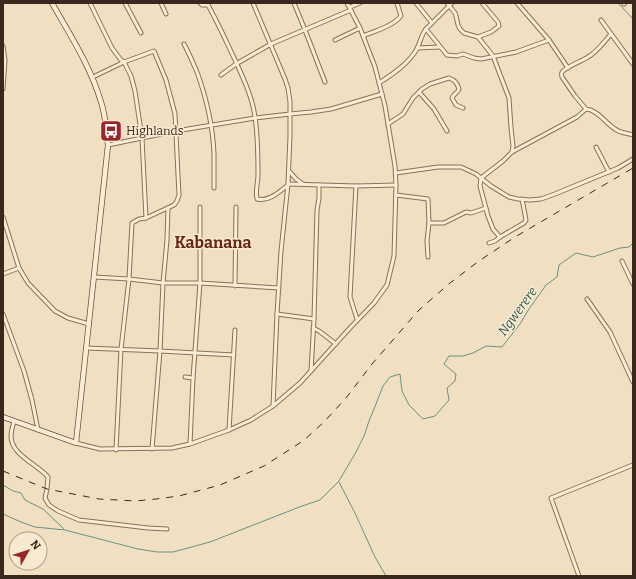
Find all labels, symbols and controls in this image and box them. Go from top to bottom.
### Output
bus stop icon: Highlands [98,118,124,144]
place label: Highlands [126,124,184,138]
district label: Kabanana [175,233,252,252]
water label: Ngwerere [495,284,540,339]
north arrow [8,531,48,571]
text: N [28,538,43,553]

